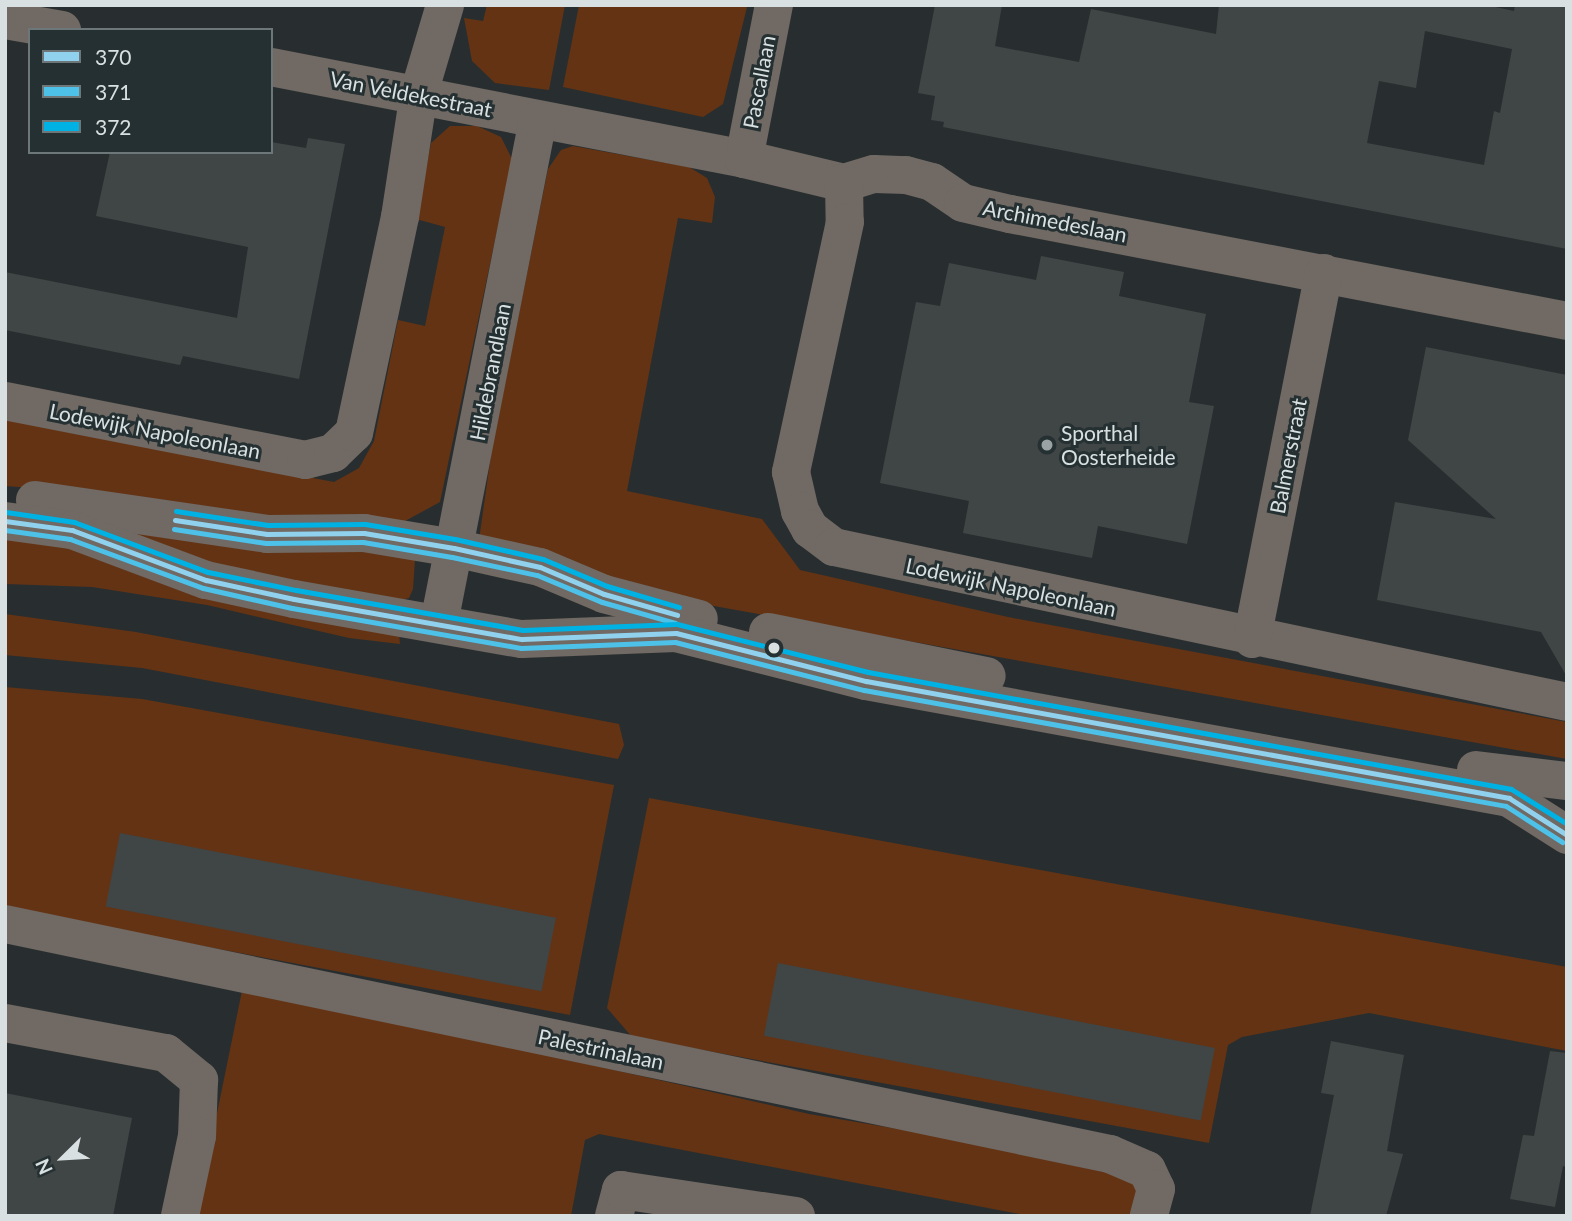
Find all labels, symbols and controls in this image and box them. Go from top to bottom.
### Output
legend [28,28,273,154]
street label: Pascallaan [738,33,780,131]
text: 370 [95,44,132,69]
street label: Van Veldekestraat [327,66,495,122]
text: 371 [95,79,132,104]
text: 372 [95,114,132,139]
street label: Archimedeslaan [981,195,1129,247]
street label: Hildebrandlaan [464,301,516,443]
street label: Balmerstraat [1264,396,1312,516]
street label: Lodewijk Napoleonlaan [47,398,263,464]
place label: Sporthal Oosterheide [1061,420,1176,470]
marker: Sporthal Oosterheide [1039,437,1055,453]
street label: Lodewijk Napoleonlaan [904,552,1118,622]
unlabelled marker [767,641,781,655]
street label: Palestrinalaan [536,1023,666,1075]
north arrow [28,1123,98,1193]
text: N [30,1155,57,1178]

